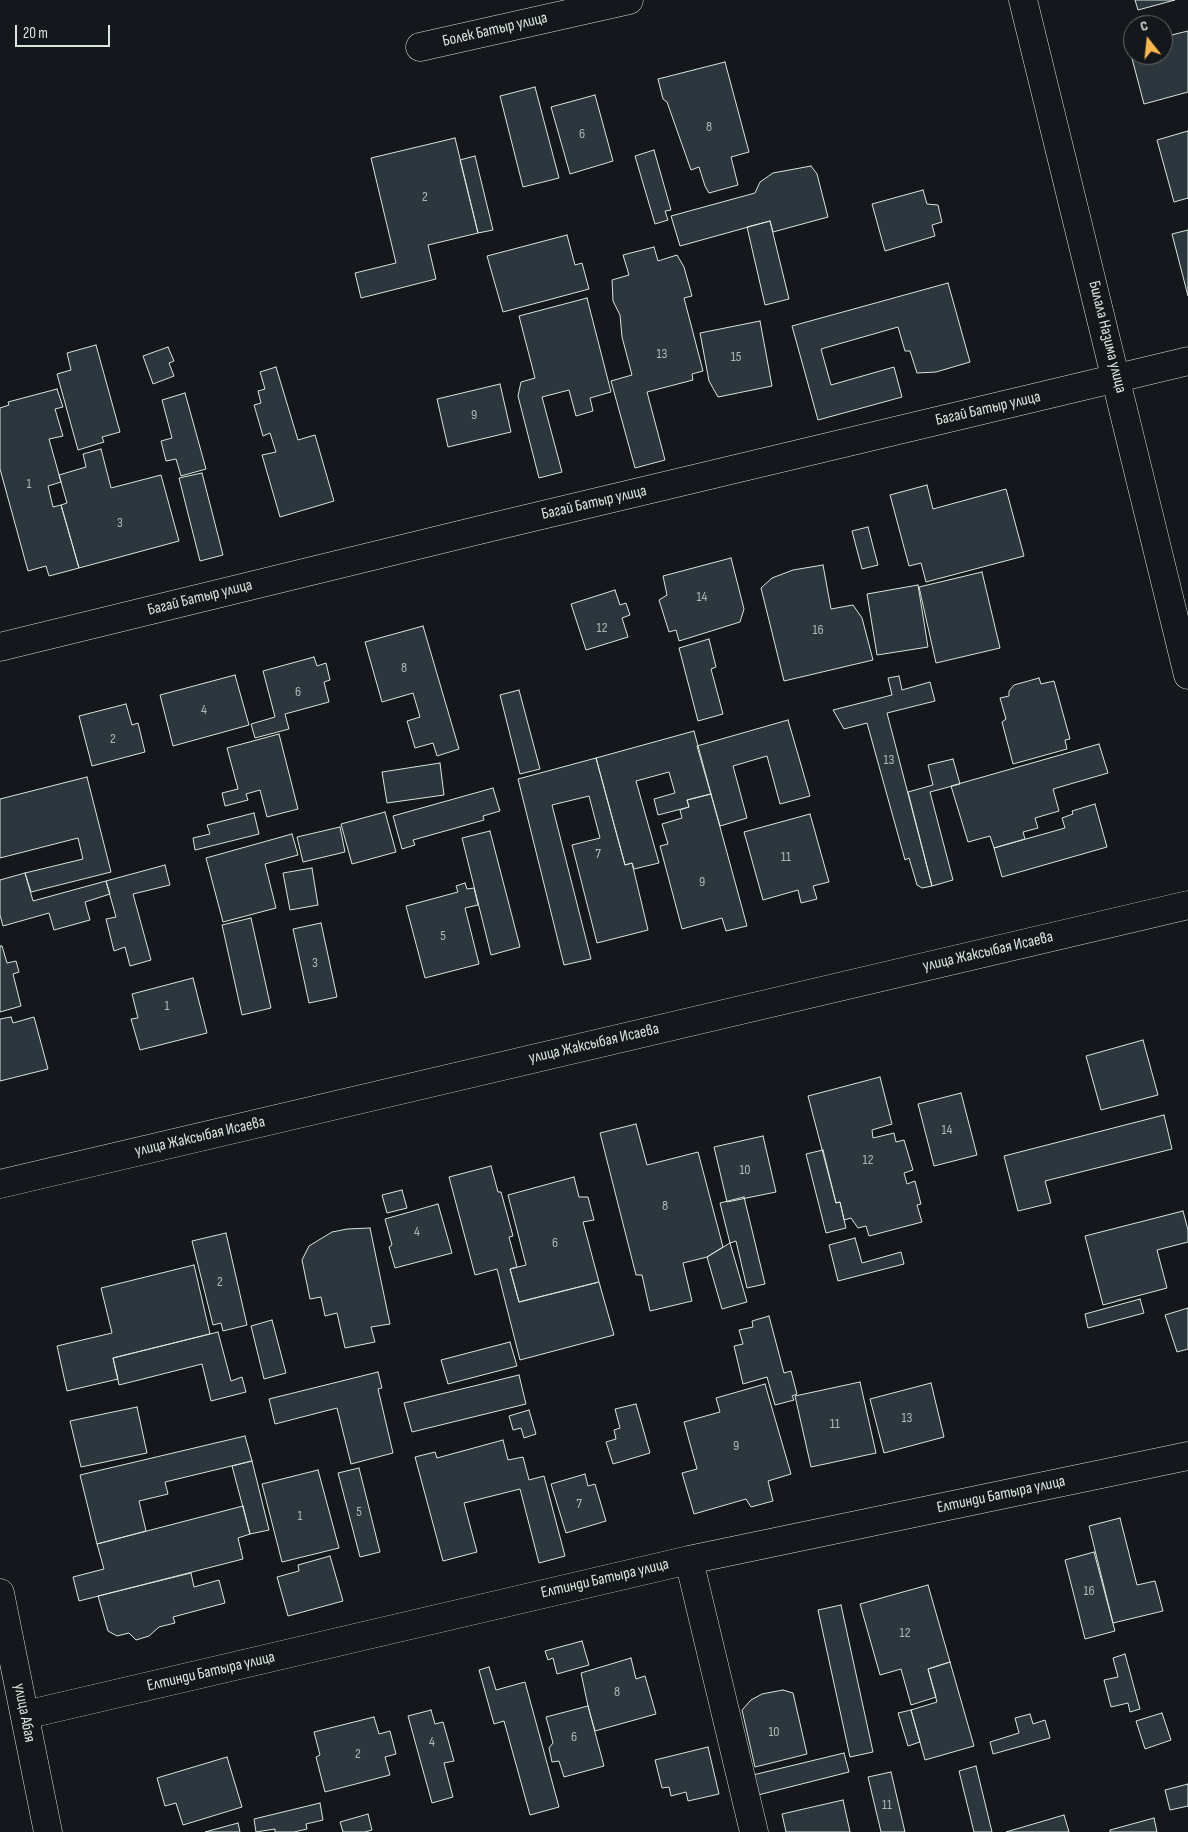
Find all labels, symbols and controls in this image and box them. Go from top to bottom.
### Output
street label: Болек Батыр улица [441,9,549,51]
scale bar [18,15,112,47]
north arrow [1123,15,1173,65]
text: С [1138,17,1150,35]
text: 20 m [23,24,48,43]
house number: 8 [706,119,712,135]
house number: 6 [579,126,585,142]
house number: 2 [422,189,428,205]
street label: Билала Назима улица [1084,279,1130,395]
house number: 13 [657,346,667,362]
house number: 15 [731,349,741,365]
street label: Багай Батыр улица [934,388,1042,430]
house number: 9 [471,407,477,423]
house number: 1 [27,476,31,492]
street label: Багай Батыр улица [540,482,648,524]
house number: 3 [117,515,123,531]
street label: Багай Батыр улица [146,576,254,620]
house number: 14 [697,589,707,605]
house number: 12 [597,620,607,636]
house number: 16 [812,622,824,638]
house number: 8 [401,660,407,676]
house number: 6 [295,684,301,700]
house number: 4 [201,702,207,718]
house number: 2 [110,731,116,747]
house number: 13 [884,752,894,768]
house number: 7 [595,846,601,862]
house number: 11 [781,849,791,865]
house number: 9 [699,874,705,890]
house number: 5 [440,928,446,944]
street label: улица Жаксыбая Исаева [921,928,1055,976]
house number: 3 [312,955,318,971]
house number: 1 [165,998,169,1014]
street label: улица Жаксыбая Исаева [527,1020,661,1068]
street label: улица Жаксыбая Исаева [133,1113,267,1161]
house number: 14 [942,1122,952,1138]
house number: 12 [863,1152,873,1168]
house number: 10 [739,1162,751,1178]
house number: 8 [662,1198,668,1214]
house number: 4 [414,1224,420,1240]
house number: 6 [552,1235,558,1251]
house number: 2 [217,1274,223,1290]
house number: 13 [902,1410,912,1426]
house number: 11 [830,1416,840,1432]
house number: 9 [733,1438,739,1454]
street label: Елтинди Батыра улица [935,1472,1067,1518]
house number: 7 [576,1496,582,1512]
house number: 5 [356,1504,362,1520]
house number: 1 [298,1508,302,1524]
street label: Елтинди Батыра улица [539,1555,671,1603]
house number: 16 [1083,1583,1095,1599]
house number: 12 [900,1625,910,1641]
street label: Елтинди Батыра улица [145,1648,277,1696]
street label: улица Абая [9,1682,39,1744]
house number: 8 [614,1684,620,1700]
house number: 10 [768,1724,780,1740]
house number: 6 [571,1729,577,1745]
house number: 4 [429,1734,435,1750]
house number: 2 [355,1746,361,1762]
house number: 11 [882,1797,892,1813]

